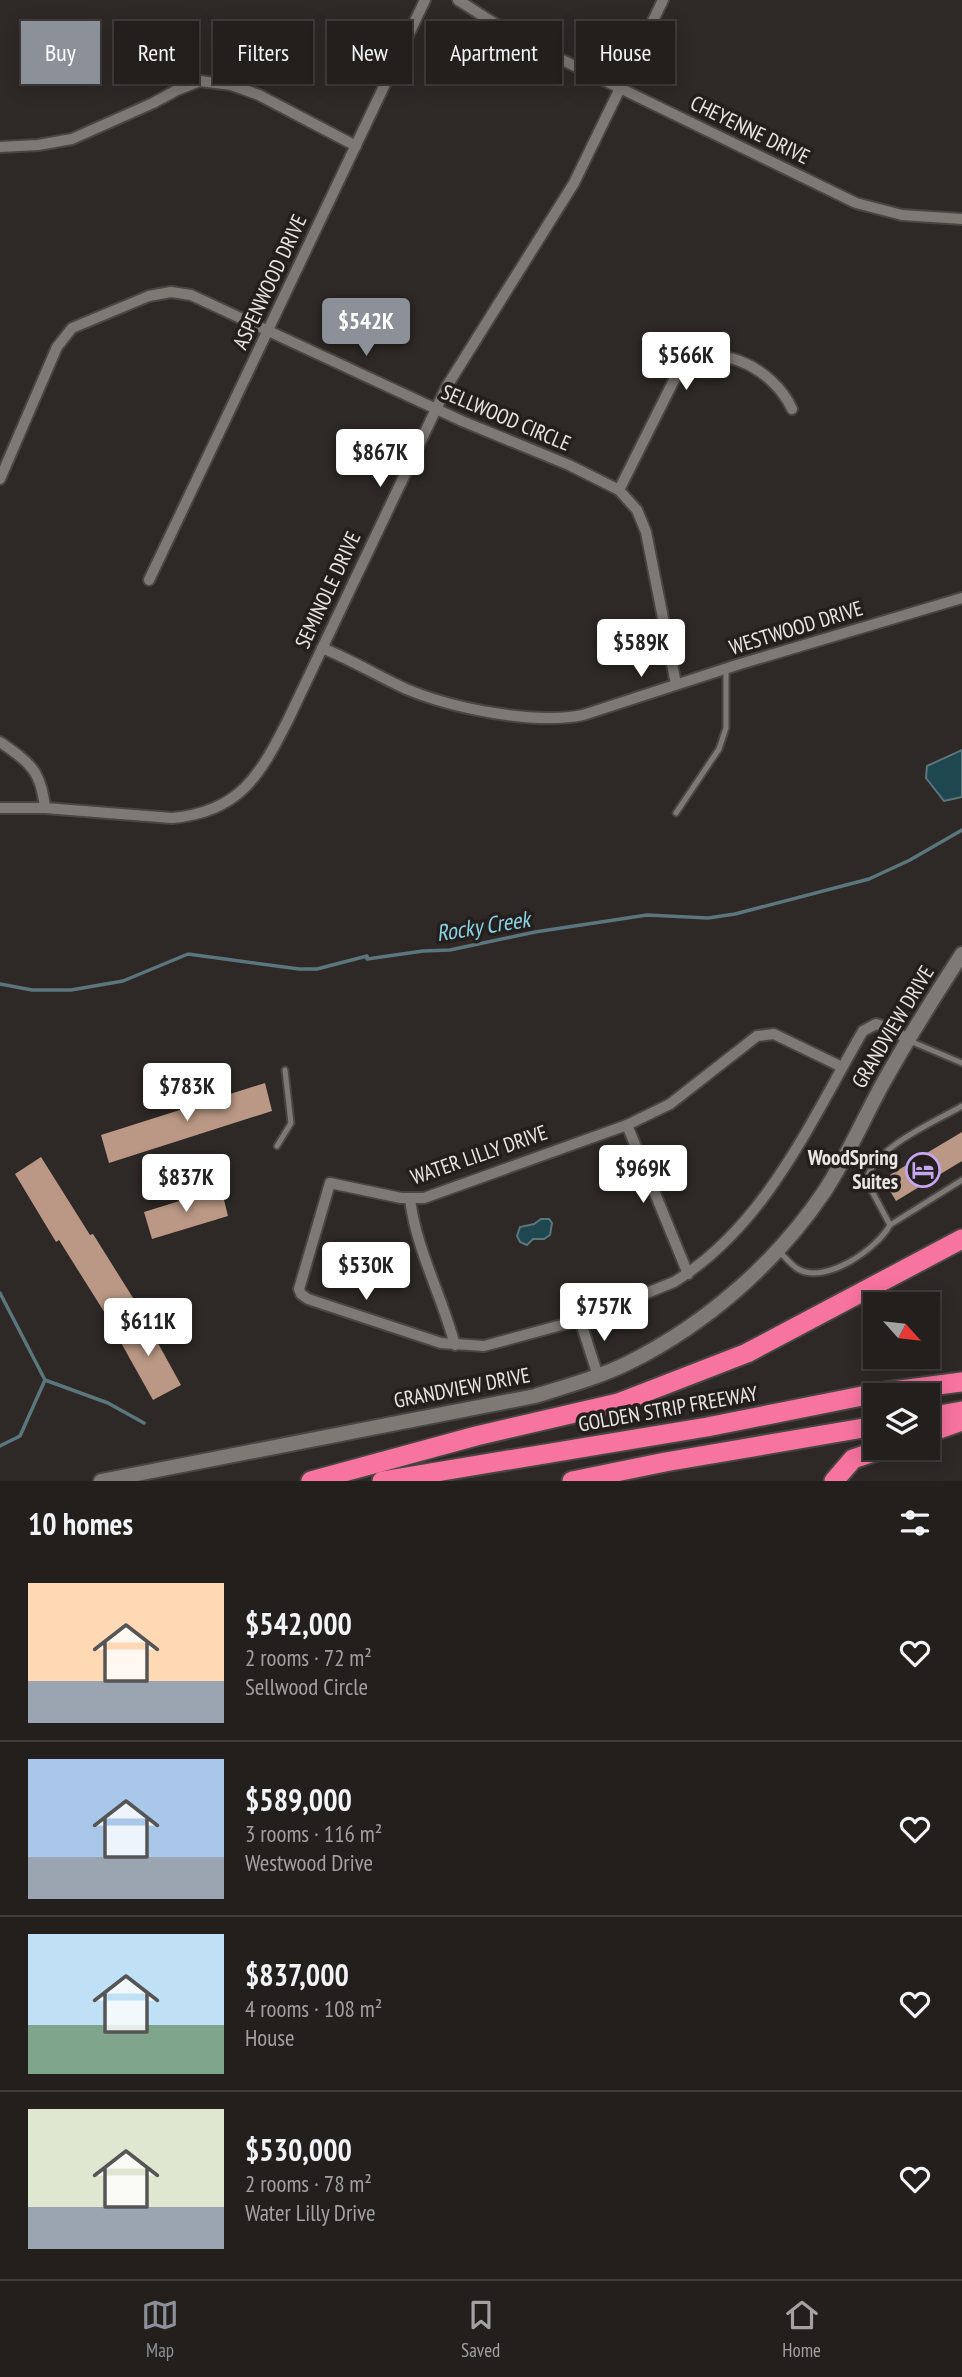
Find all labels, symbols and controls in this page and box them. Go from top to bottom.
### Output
chip: Buy [21,21,100,84]
chip: Rent [114,21,199,84]
chip: Filters [213,21,313,84]
chip: New [327,21,412,84]
chip: Apartment [426,21,562,84]
chip: House [576,21,675,84]
street label: CHEYENNE DRIVE [686,89,814,170]
street label: ASPENWOOD DRIVE [227,210,313,354]
pin: $542K [317,298,415,358]
text: $542K [338,306,394,335]
pin: $566K [637,332,735,392]
text: $566K [658,340,714,369]
street label: SELLWOOD CIRCLE [438,378,575,457]
pin: $867K [331,430,429,489]
text: $867K [352,437,408,466]
street label: SEMINOLE DRIVE [289,527,366,653]
street label: WESTWOOD DRIVE [726,594,866,661]
pin: $589K [592,620,690,679]
text: $589K [613,627,669,656]
water label: Rocky Creek [434,903,535,947]
street label: GRANDVIEW DRIVE [845,961,940,1093]
pin: $783K [138,1064,236,1123]
text: $783K [159,1071,215,1100]
street label: WATER LILLY DRIVE [407,1119,551,1191]
place label: WoodSpring Suites [807,1144,898,1195]
pin: $969K [594,1146,692,1205]
hotel icon: WoodSpring Suites [904,1151,942,1189]
text: $969K [615,1153,671,1182]
pin: $837K [137,1154,235,1214]
text: $837K [158,1162,214,1191]
pin: $530K [317,1242,415,1302]
text: $530K [338,1250,394,1279]
pin: $757K [555,1284,653,1343]
text: $757K [576,1291,632,1320]
north arrow [863,1292,940,1368]
map controls [863,1292,940,1460]
pin: $611K [99,1298,197,1358]
text: $611K [120,1306,176,1335]
street label: GRANDVIEW DRIVE [391,1361,532,1414]
street label: GOLDEN STRIP FREEWAY [576,1379,760,1438]
button: layers [863,1383,940,1460]
text: 10 homes [28,1504,133,1543]
icon: filters [896,1504,934,1542]
text: $542,000 [245,1604,352,1643]
icon: home [84,1611,168,1695]
icon: heart [896,1634,934,1672]
text: 2 rooms · 72 m² [245,1643,372,1672]
text: Sellwood Circle [245,1672,368,1701]
text: $589,000 [245,1780,352,1819]
icon: home [84,1787,168,1871]
icon: heart [896,1810,934,1848]
text: 3 rooms · 116 m² [245,1819,382,1848]
text: Westwood Drive [245,1848,373,1877]
text: $837,000 [245,1955,349,1994]
icon: home [84,1962,168,2046]
icon: heart [896,1985,934,2023]
text: 4 rooms · 108 m² [245,1994,382,2023]
text: House [245,2023,295,2052]
text: $530,000 [245,2130,352,2169]
icon: home [84,2137,168,2221]
icon: heart [896,2160,934,2198]
text: 2 rooms · 78 m² [245,2169,372,2198]
text: Water Lilly Drive [245,2198,376,2227]
tab: Map [141,2296,179,2362]
tab: Saved [461,2296,500,2362]
tab: Home [782,2296,821,2362]

